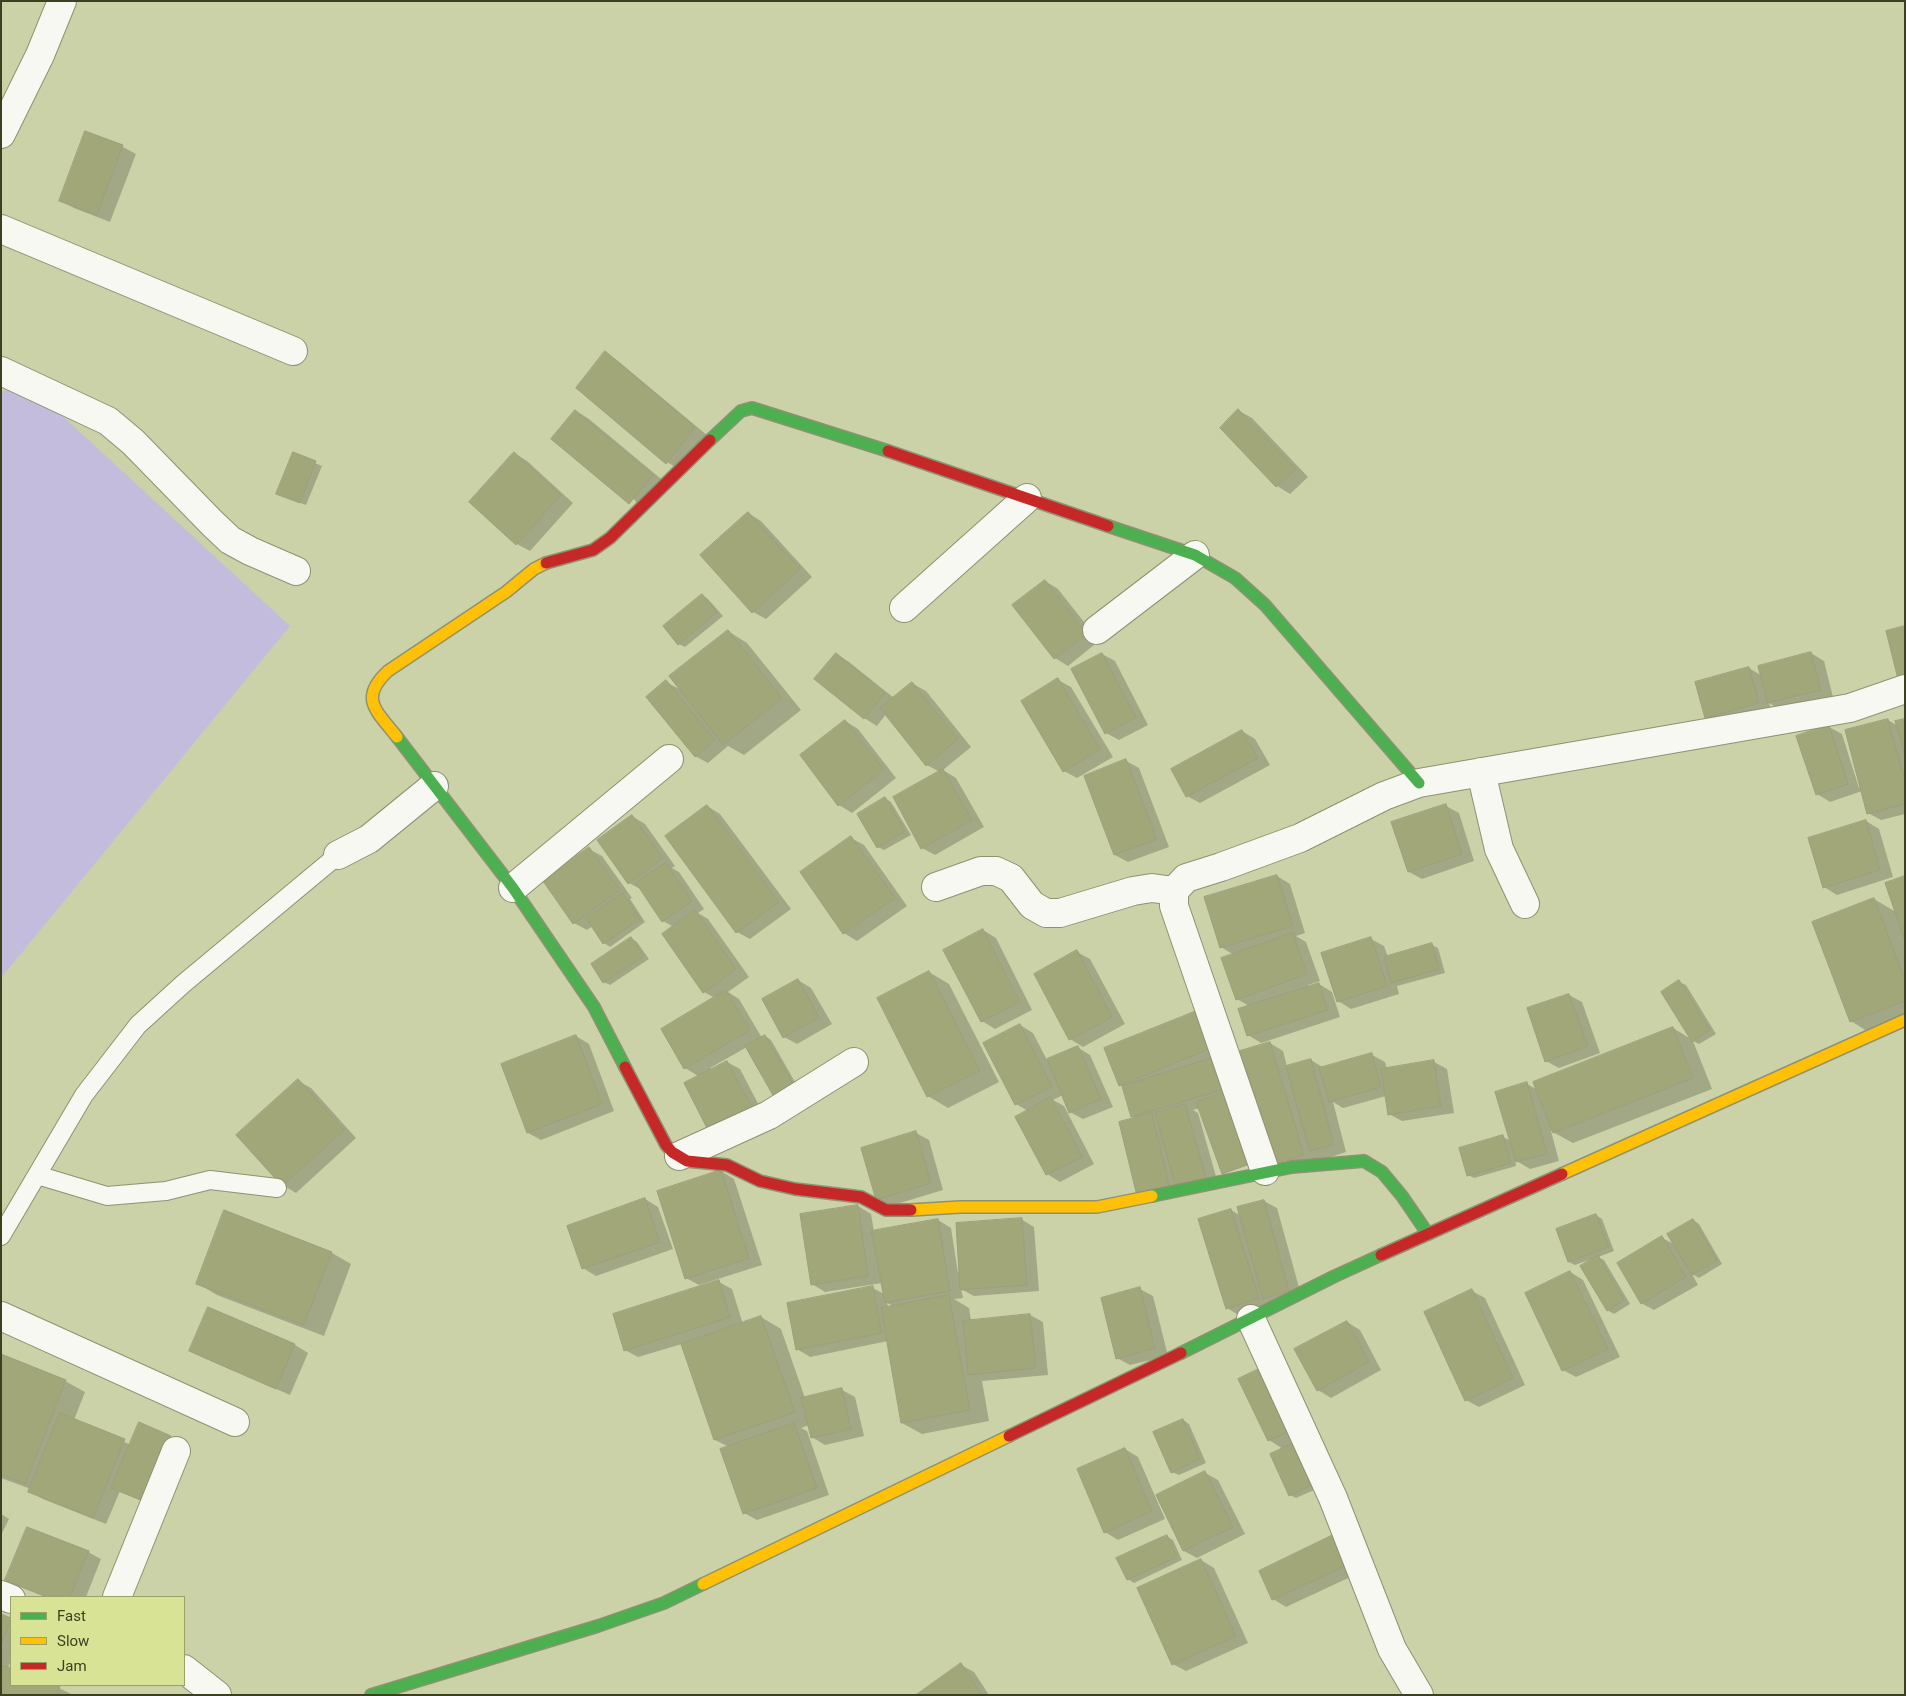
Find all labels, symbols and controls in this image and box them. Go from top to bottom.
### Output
legend [10,1596,185,1686]
text: Fast [57,1607,86,1625]
text: Slow [57,1632,89,1650]
text: Jam [57,1657,87,1675]

